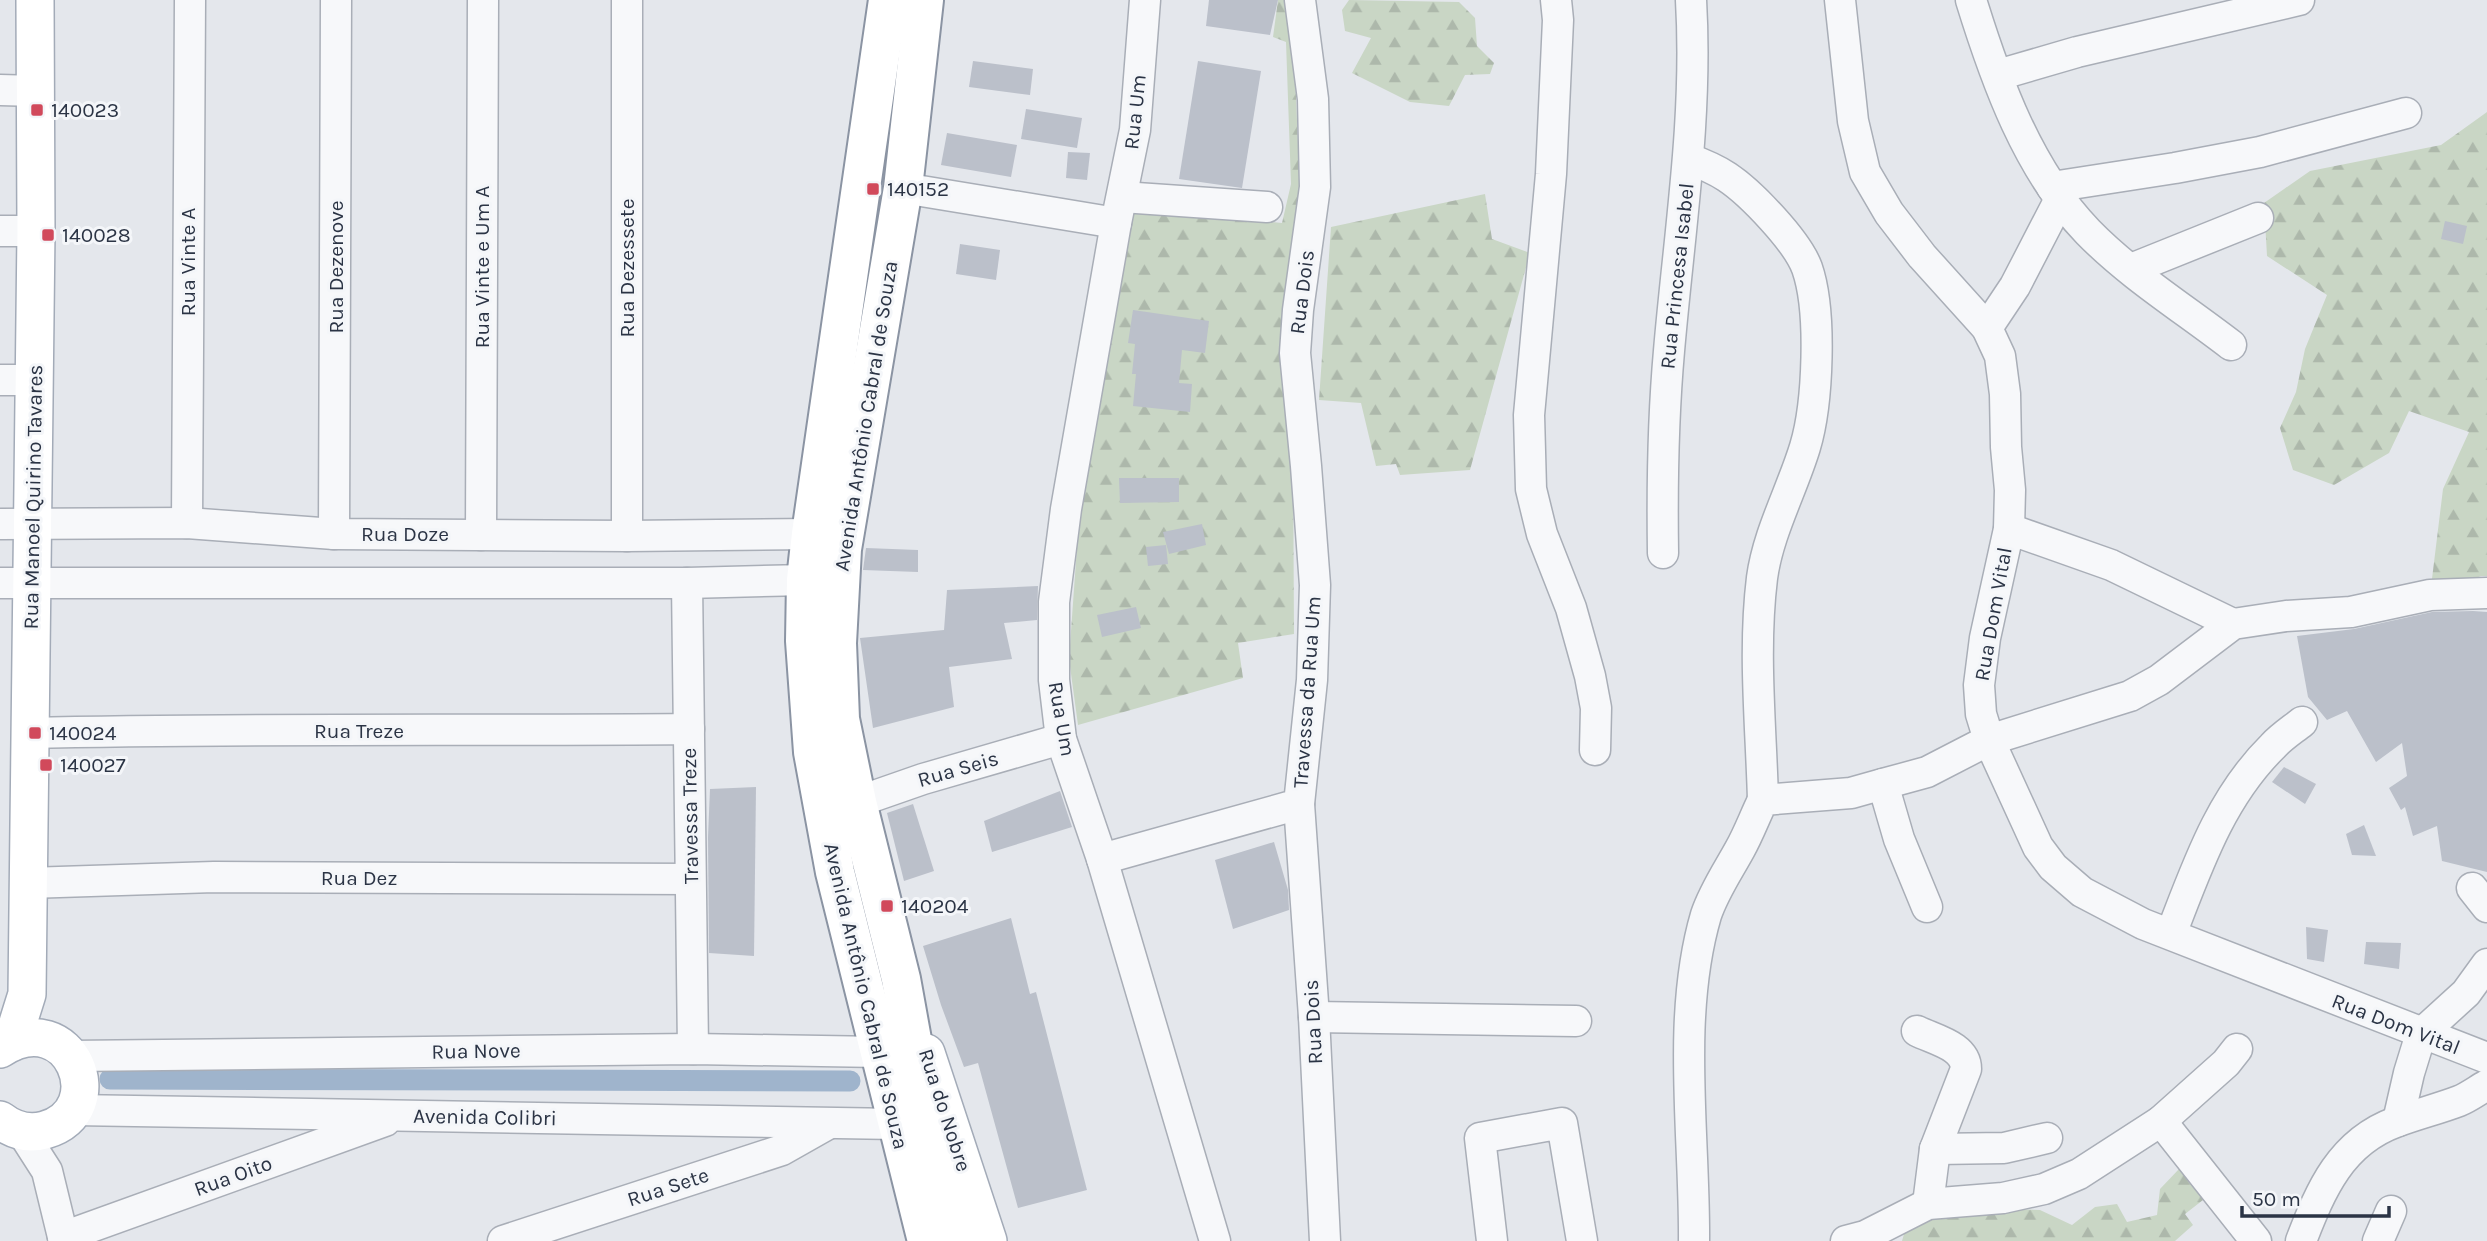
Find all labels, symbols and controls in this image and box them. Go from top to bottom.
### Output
street label: Rua Um [1119,73,1151,151]
place label: 140023 [51,98,119,122]
marker: 140023 [29,102,45,118]
place label: 140152 [887,177,949,201]
marker: 140152 [865,181,881,197]
street label: Rua Princesa Isabel [1655,182,1699,370]
street label: Rua Vinte e Um A [470,186,494,348]
street label: Rua Dezessete [615,198,639,338]
street label: Rua Dezenove [324,200,348,334]
street label: Rua Vinte A [176,208,200,316]
place label: 140028 [62,223,131,247]
marker: 140028 [40,227,56,243]
street label: Rua Dois [1285,248,1319,336]
street label: Avenida Antônio Cabral de Souza [830,259,902,573]
street label: Rua Manoel Quirino Tavares [19,364,47,630]
street label: Rua Doze [361,522,449,546]
street label: Rua Dom Vital [1969,545,2017,683]
street label: Travessa da Rua Um [1288,595,1326,789]
street label: Rua Um [1044,680,1080,758]
street label: Rua Treze [314,719,404,743]
place label: 140024 [49,721,117,745]
marker: 140024 [27,725,43,741]
street label: Rua Seis [915,746,1001,792]
street label: Travessa Treze [677,748,703,884]
place label: 140027 [60,753,126,777]
marker: 140027 [38,757,54,773]
street label: Avenida Antônio Cabral de Souza [819,840,913,1152]
street label: Rua Dez [321,866,397,890]
place label: 140204 [901,894,969,918]
marker: 140204 [879,898,895,914]
street label: Rua Dois [1299,979,1327,1065]
street label: Rua Dom Vital [2328,989,2464,1059]
street label: Rua Nove [431,1038,521,1064]
street label: Rua do Nobre [914,1046,976,1174]
street label: Avenida Colibri [413,1104,557,1130]
street label: Rua Oito [191,1151,275,1201]
street label: Rua Sete [624,1163,712,1211]
scale bar [2242,1174,2389,1218]
text: 50 m [2252,1187,2301,1211]

